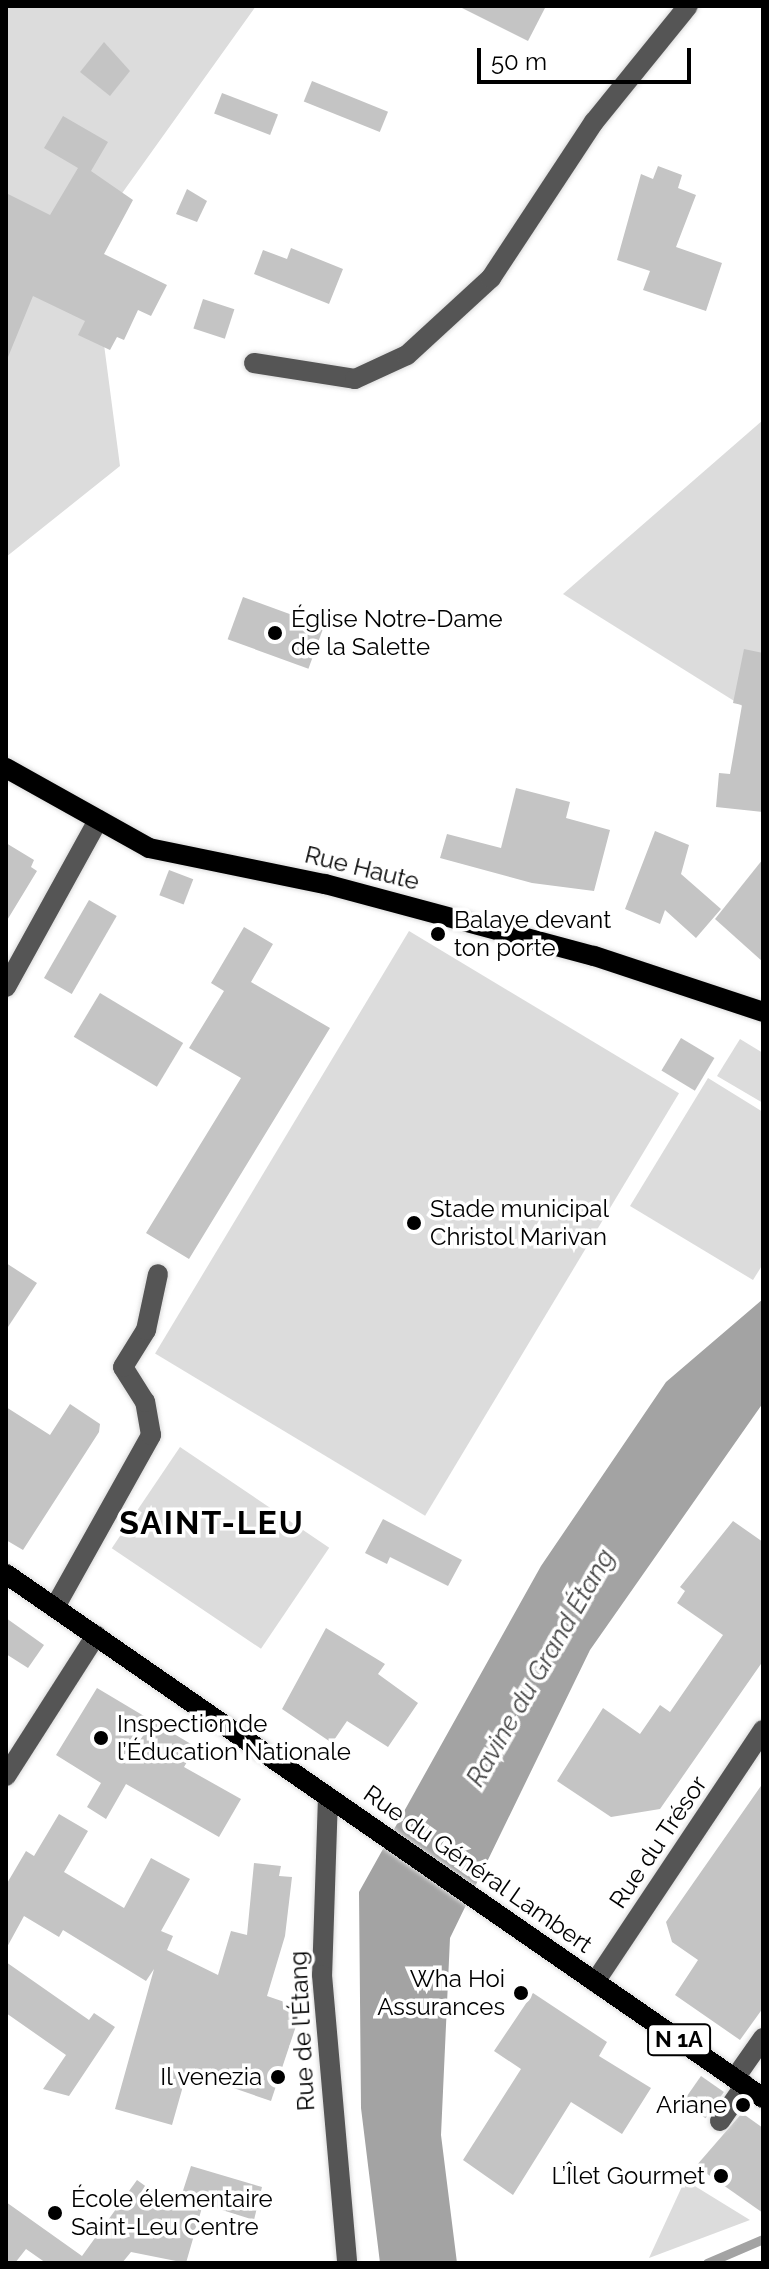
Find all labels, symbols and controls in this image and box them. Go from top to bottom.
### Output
scale bar [481,32,695,82]
text: 50 m [491,47,547,76]
place label: Église Notre-Dame de la Salette [291,605,503,661]
marker: Église Notre-Dame de la Salette [266,624,284,642]
street label: Rue Haute [302,840,422,896]
place label: Balaye devant ton porte [454,906,611,962]
marker: Balaye devant ton porte [429,925,447,943]
place label: Stade municipal Christol Marivan [430,1195,609,1251]
marker: Stade municipal Christol Marivan [405,1214,423,1232]
district label: SAINT-LEU [119,1504,305,1542]
water label: Ravine du Grand Étang [460,1544,622,1792]
place label: Inspection de l’Éducation Nationale [117,1710,351,1766]
marker: Inspection de l’Éducation Nationale [92,1729,110,1747]
street label: Rue du Trésor [603,1770,713,1914]
street label: Rue du Général Lambert [358,1779,598,1959]
street label: Rue de l'Étang [283,1950,321,2112]
place label: Wha Hoi Assurances [377,1965,505,2021]
marker: Wha Hoi Assurances [512,1984,530,2002]
road number: N 1A [647,2022,711,2058]
place label: Il venezia [159,2063,262,2091]
marker: Il venezia [269,2068,287,2086]
place label: Ariane [656,2091,727,2119]
marker: Ariane [734,2096,752,2114]
place label: L’Îlet Gourmet [552,2162,705,2190]
marker: L’Îlet Gourmet [712,2167,730,2185]
place label: École élementaire Saint-Leu Centre [71,2185,273,2241]
marker: École élementaire Saint-Leu Centre [46,2204,64,2222]

